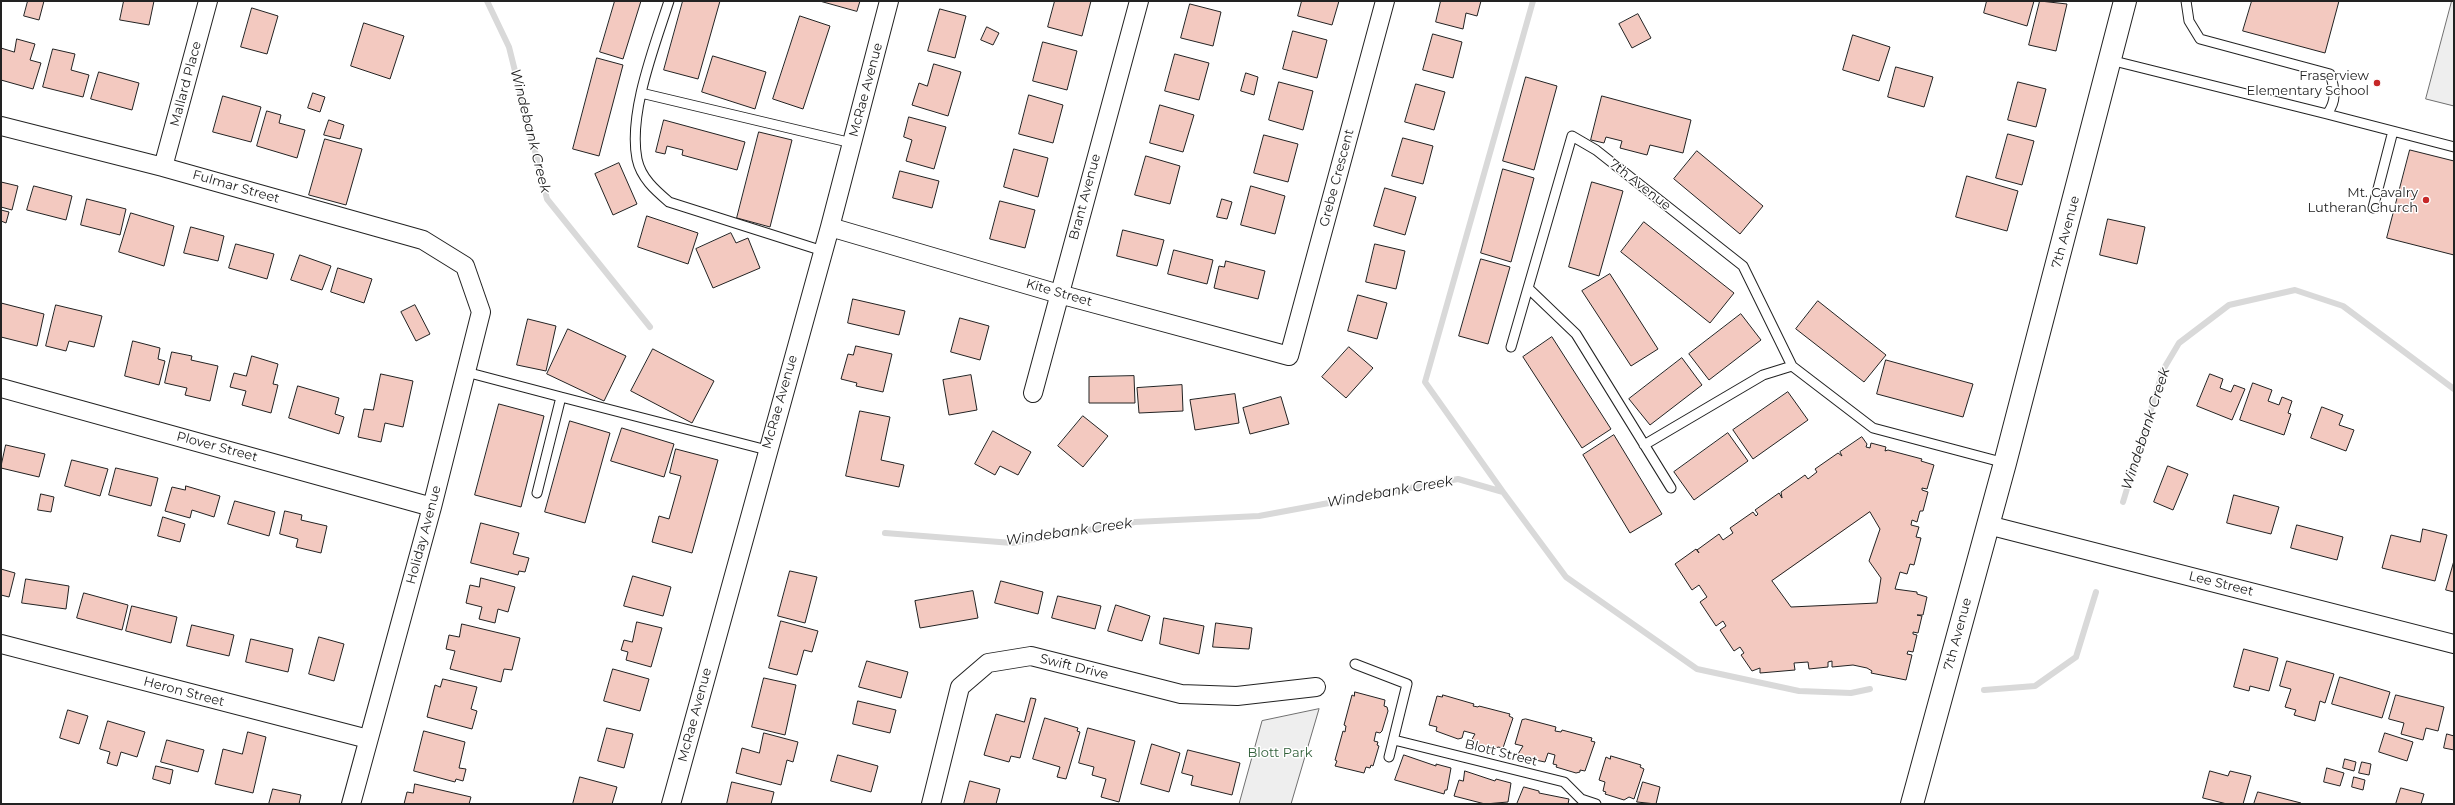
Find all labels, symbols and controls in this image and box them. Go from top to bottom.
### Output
street label: Mallard Place [167,40,205,128]
street label: McRae Avenue [846,41,886,139]
water label: Windebank Creek [506,67,554,195]
place label: Fraserview Elementary School [2246,68,2369,99]
marker: Fraserview Elementary School [2372,78,2382,88]
street label: Grebe Crescent [1316,127,1358,229]
street label: Brant Avenue [1066,152,1104,242]
street label: 7th Avenue [1606,156,1674,214]
street label: Fulmar Street [191,167,281,207]
place label: Mt. Cavalry Lutheran Church [2307,185,2418,216]
street label: 7th Avenue [2049,194,2083,270]
marker: Mt. Cavalry Lutheran Church [2421,195,2431,205]
street label: Kite Street [1024,276,1094,310]
street label: McRae Avenue [759,353,801,451]
water label: Windebank Creek [2118,366,2174,492]
street label: Plover Street [175,429,259,465]
water label: Windebank Creek [1326,473,1454,511]
street label: Holiday Avenue [403,484,445,586]
water label: Windebank Creek [1005,515,1133,549]
street label: Lee Street [2187,568,2255,600]
street label: 7th Avenue [1941,596,1975,672]
street label: Swift Drive [1038,651,1110,683]
street label: McRae Avenue [675,666,715,764]
street label: Heron Street [142,674,226,710]
street label: Blott Street [1463,736,1539,770]
park label: Blott Park [1248,745,1312,761]

